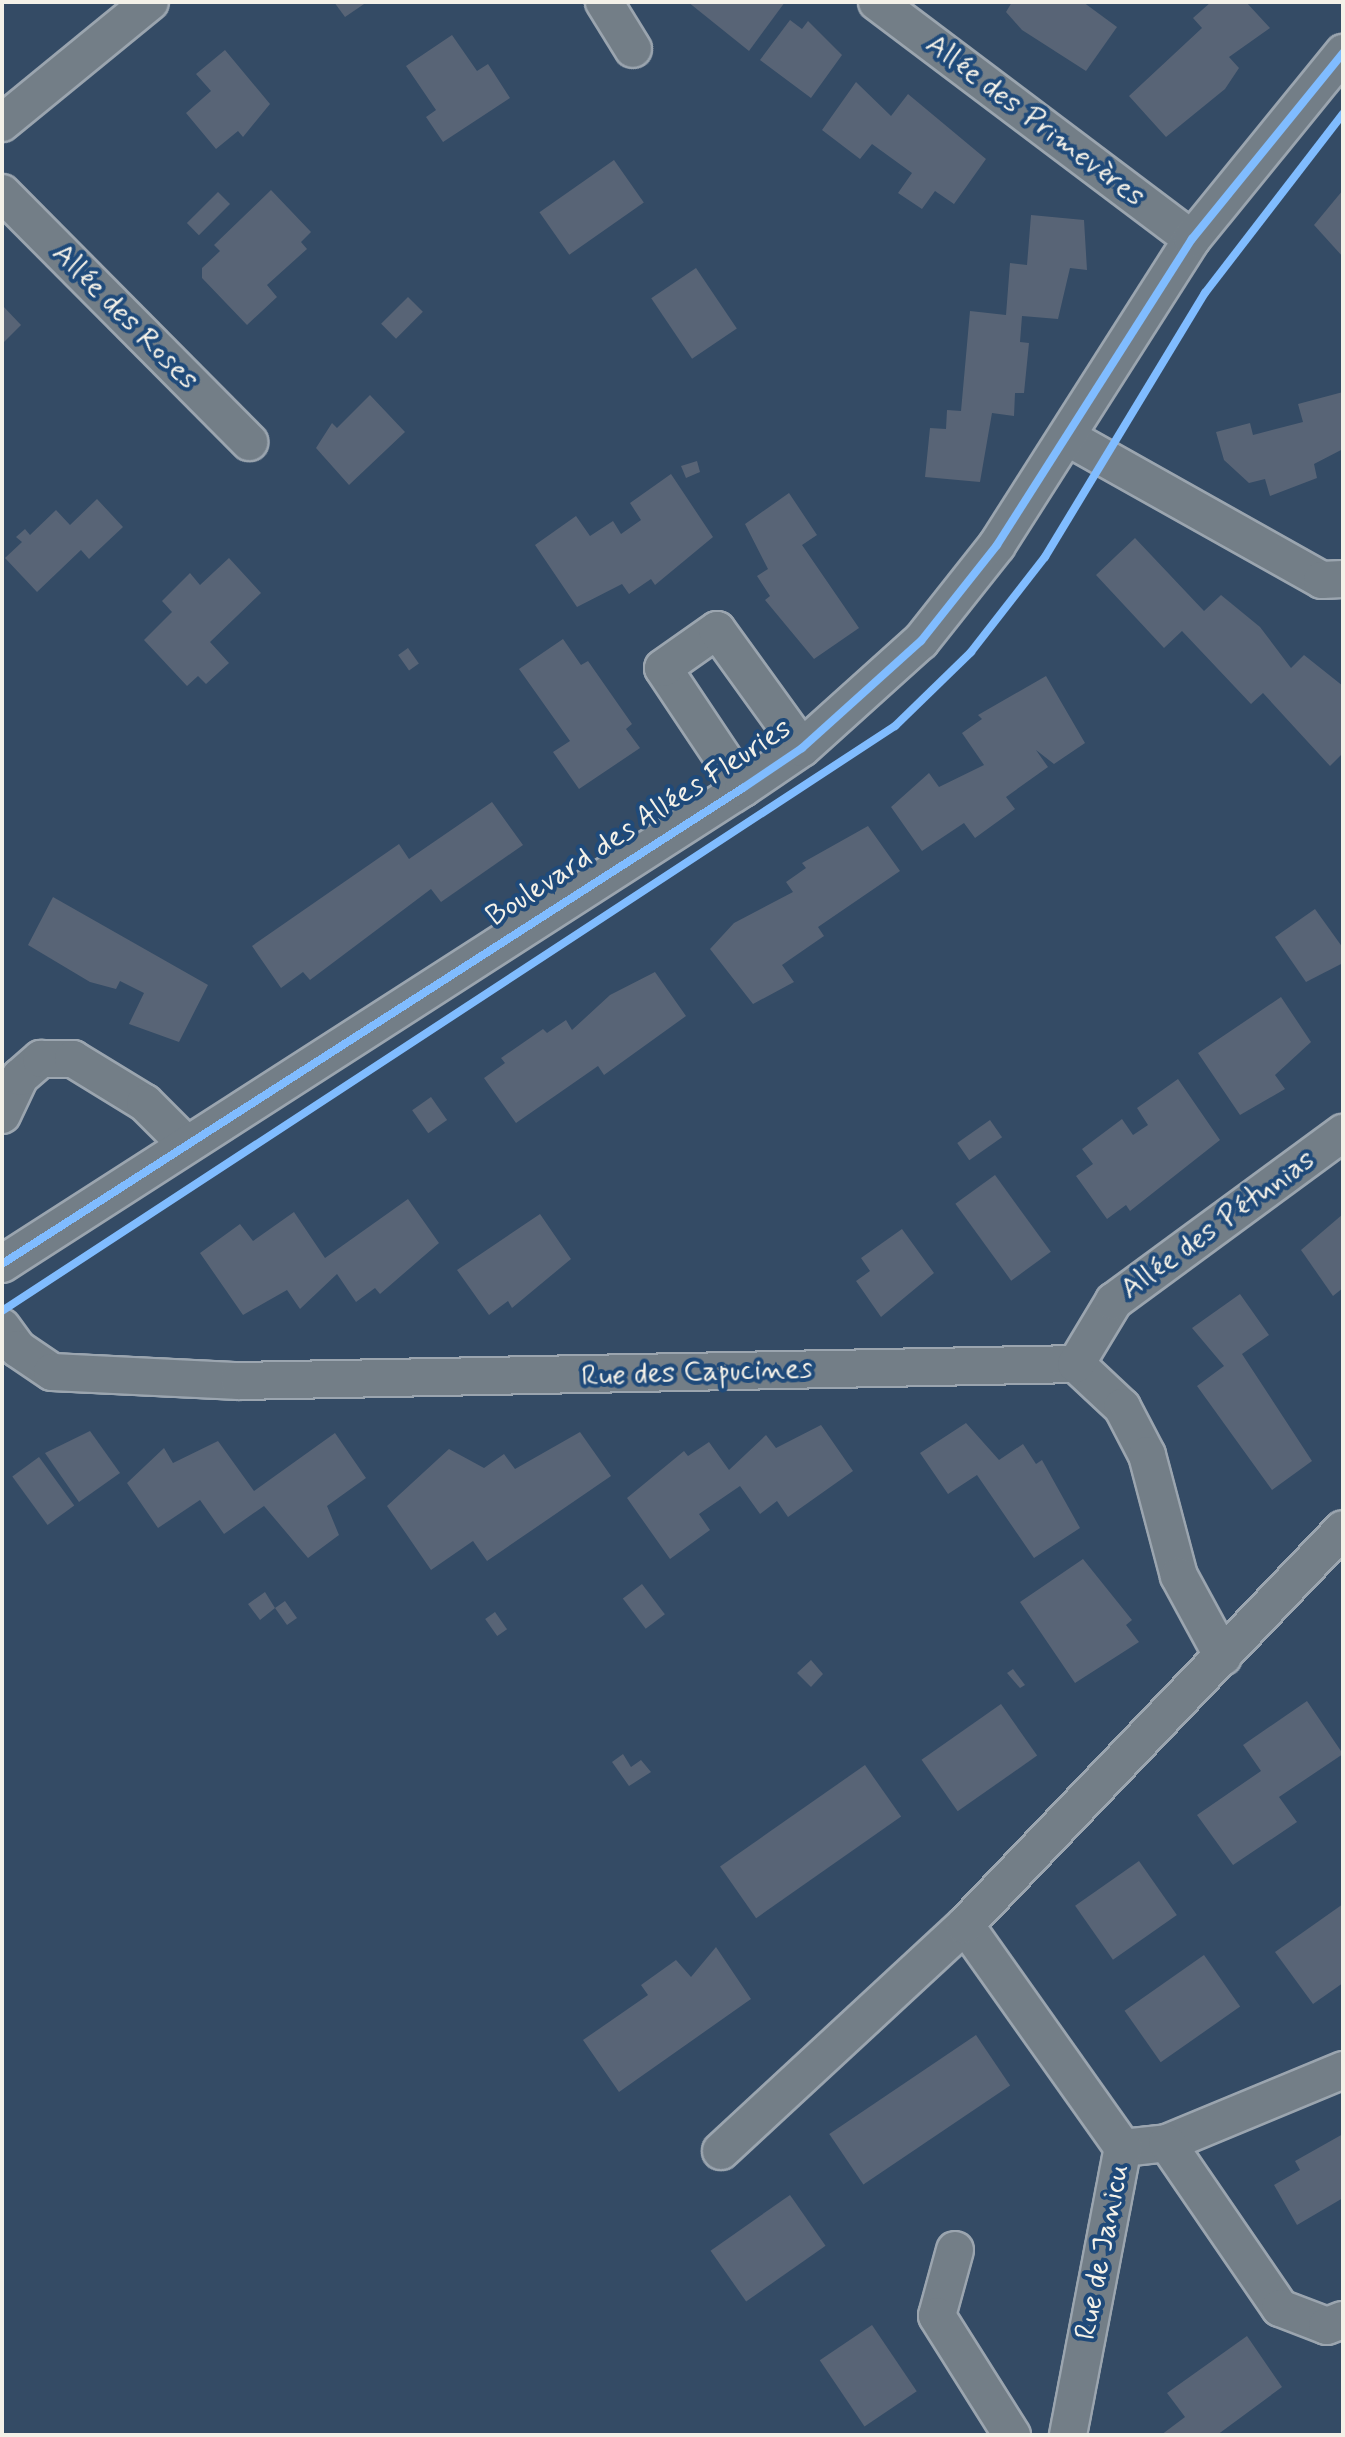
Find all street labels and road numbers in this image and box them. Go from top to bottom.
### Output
street label: Allée des Primevères [916,25,1154,217]
street label: Allée des Roses [45,237,205,397]
street label: Boulevard des Allées Fleuries [479,710,799,936]
street label: Allée des Pétunias [1114,1142,1322,1308]
street label: Rue des Capucines [584,1351,810,1395]
street label: Rue de Janicu [1069,2163,1137,2341]

